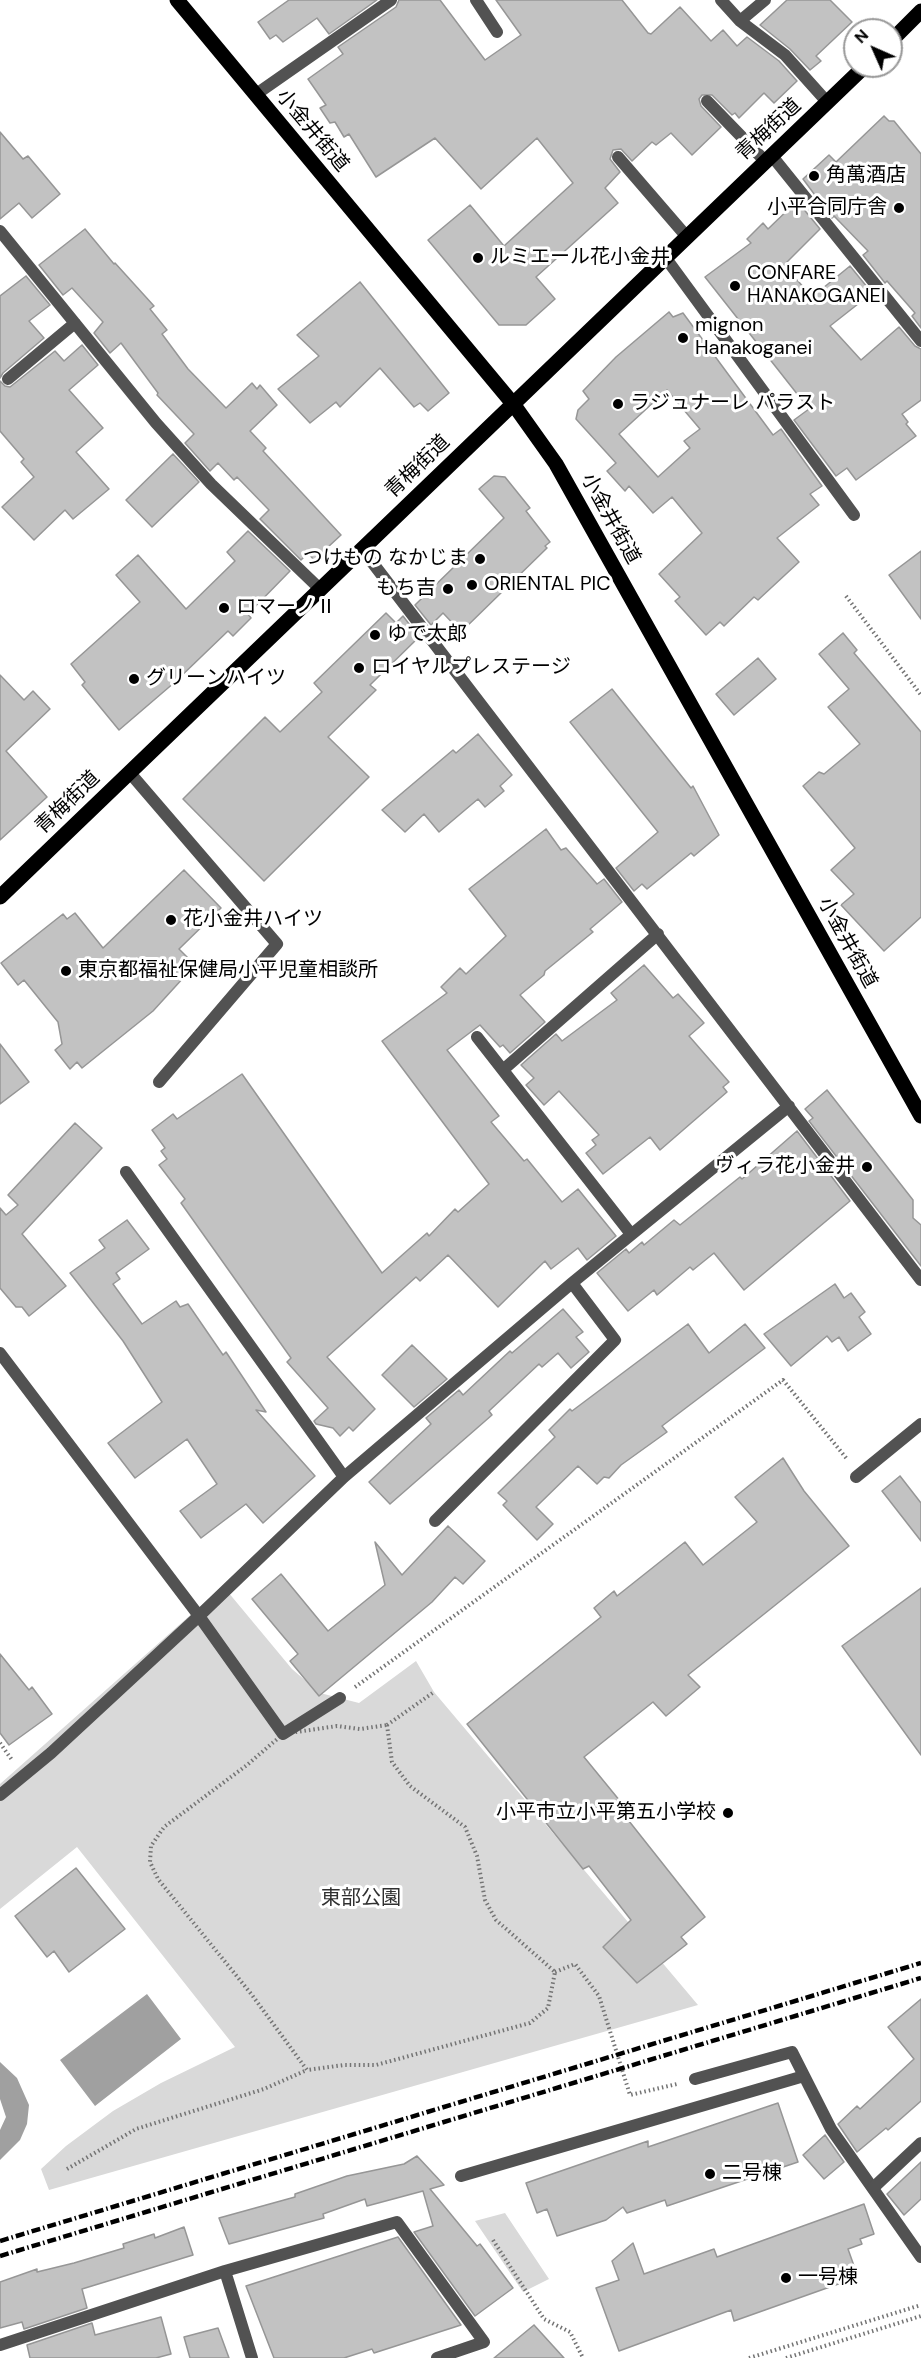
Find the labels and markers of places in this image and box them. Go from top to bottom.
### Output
place label: 角萬酒店 [826,164,906,188]
marker: 角萬酒店 [807,169,821,183]
place label: 小平合同庁舎 [767,196,887,220]
marker: 小平合同庁舎 [892,201,906,215]
place label: ルミエール花小金井 [490,246,670,270]
marker: ルミエール花小金井 [471,251,485,265]
place label: CONFARE HANAKOGANEI [747,262,886,309]
marker: CONFARE HANAKOGANEI [728,279,742,293]
place label: mignon Hanakoganei [695,314,812,361]
marker: mignon Hanakoganei [676,331,690,345]
place label: ラジュナーレ パラスト [630,392,835,416]
marker: ラジュナーレ パラスト [611,397,625,411]
place label: つけもの なかじま [303,547,468,571]
marker: つけもの なかじま [473,552,487,566]
place label: ORIENTAL PIC [484,573,611,597]
place label: もち吉 [376,577,436,601]
marker: ORIENTAL PIC [465,578,479,592]
marker: もち吉 [441,582,455,596]
place label: ロマーノⅡ [236,596,336,620]
marker: ロマーノⅡ [217,601,231,615]
place label: ゆで太郎 [387,623,467,647]
marker: ゆで太郎 [368,628,382,642]
place label: ロイヤルプレステージ [371,656,571,680]
marker: ロイヤルプレステージ [352,661,366,675]
place label: グリーンハイツ [146,667,286,691]
marker: グリーンハイツ [127,672,141,686]
place label: 花小金井ハイツ [183,908,323,932]
marker: 花小金井ハイツ [164,913,178,927]
place label: 東京都福祉保健局小平児童相談所 [78,959,378,983]
marker: 東京都福祉保健局小平児童相談所 [59,964,73,978]
place label: ヴィラ花小金井 [715,1155,855,1179]
marker: ヴィラ花小金井 [860,1160,874,1174]
place label: 小平市立小平第五小学校 [496,1801,716,1825]
marker: 小平市立小平第五小学校 [721,1806,735,1820]
place label: 二号棟 [722,2162,782,2186]
marker: 二号棟 [703,2167,717,2181]
place label: 一号棟 [798,2266,858,2290]
marker: 一号棟 [779,2271,793,2285]

